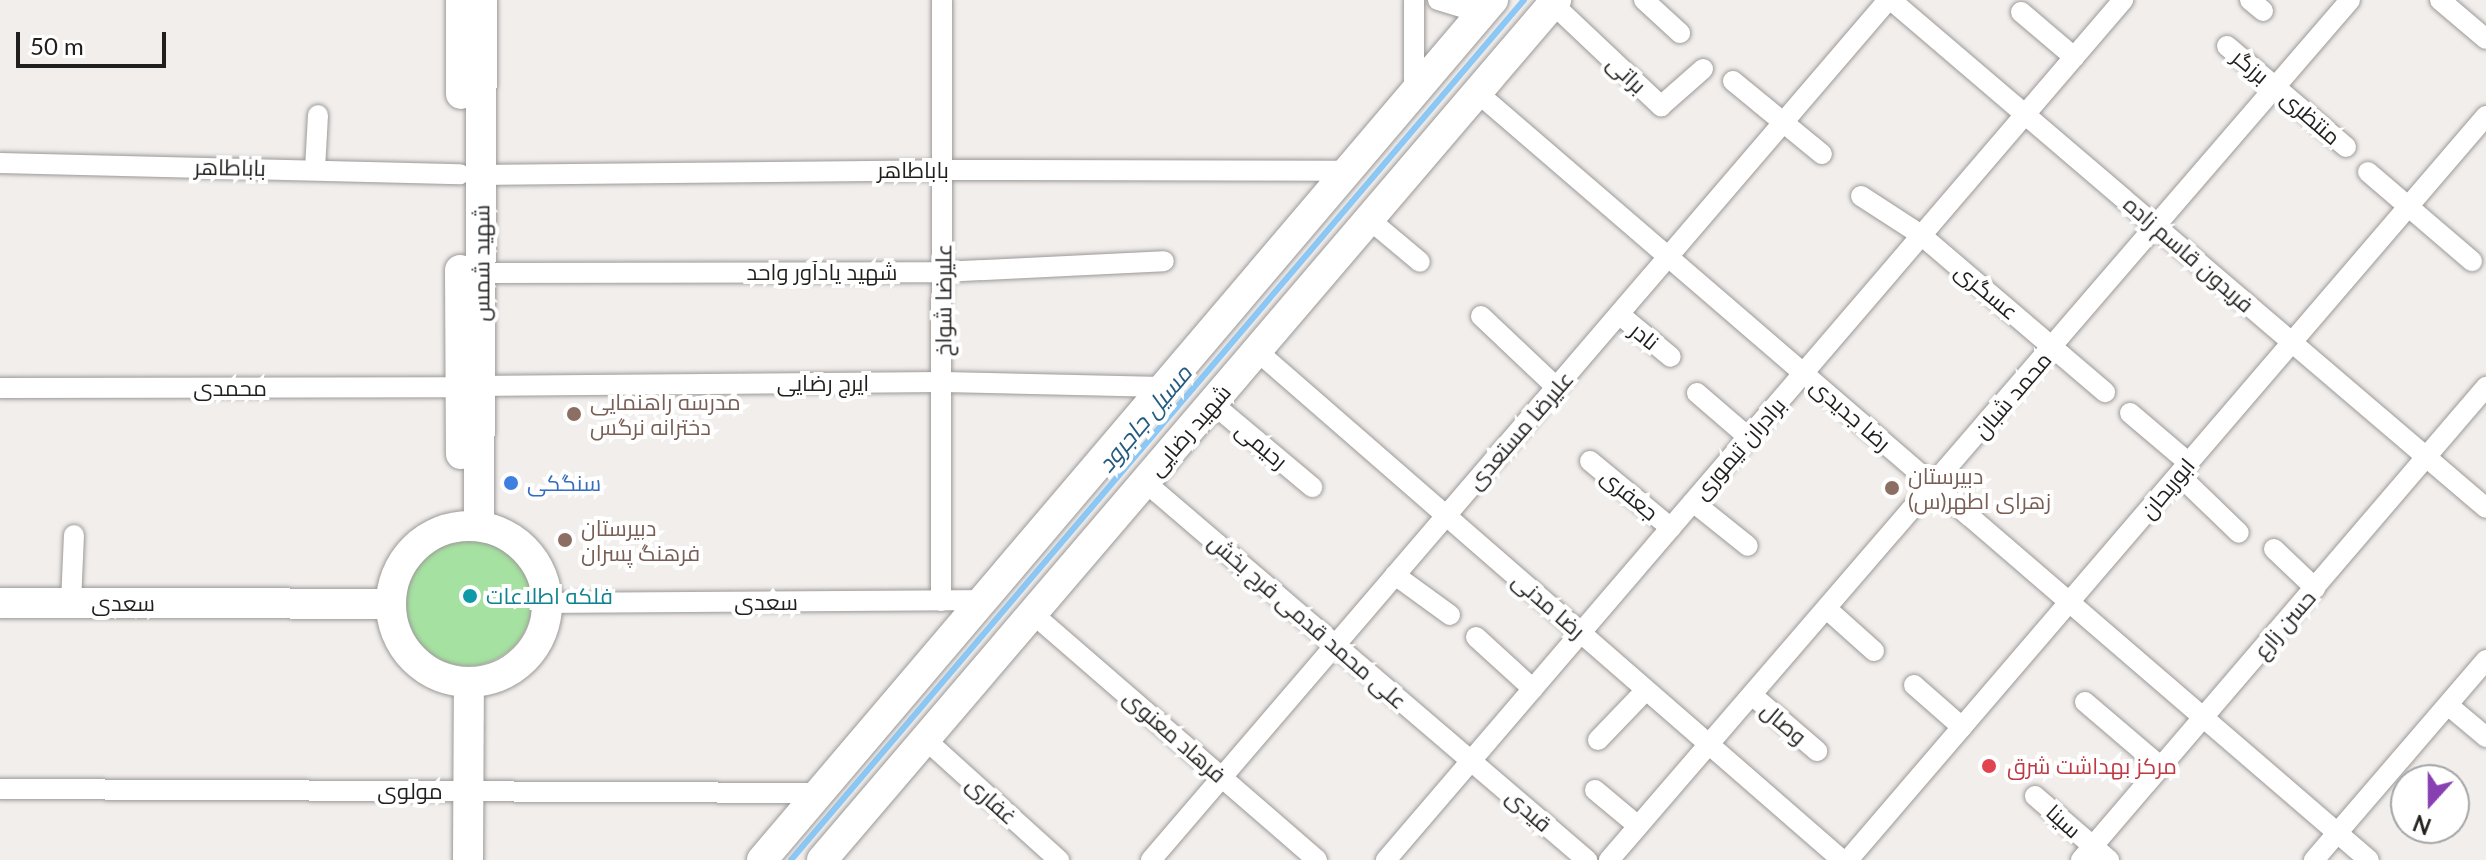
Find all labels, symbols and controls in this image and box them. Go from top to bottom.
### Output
scale bar [20,16,170,66]
text: 50 m [30,31,84,60]
street label: برزگر [2227,43,2275,89]
street label: براتی [1602,49,1652,99]
street label: منتظری [2276,84,2346,150]
street label: باباطاهر [194,153,266,181]
street label: باباطاهر [877,157,949,183]
street label: فریدون قاسم زاده [2119,190,2259,318]
street label: شهید شمس [468,204,494,322]
street label: علیرضا شواخ [930,244,956,356]
street label: عسگری [1950,257,2024,325]
street label: شهید یادآور واحد [747,259,897,285]
street label: نادر [1626,317,1664,355]
street label: محمد شبان [1967,347,2057,443]
water label: مسیل جاجرود [1091,359,1197,477]
street label: علیرضا مستعدی [1461,365,1579,495]
street label: ایرج رضایی [777,370,869,396]
street label: رضا جدیدی [1806,372,1896,456]
street label: محمدی [193,375,267,401]
street label: شهید رضایی [1142,379,1236,481]
place label: مدرسه راهنمایی دخترانه نرگس [590,388,741,440]
street label: برادران تیموری [1688,392,1790,504]
marker: مدرسه راهنمایی دخترانه نرگس [565,405,583,423]
street label: رحیمی [1231,416,1293,474]
street label: ابوریحان [2134,452,2200,524]
street label: جعفری [1596,462,1664,526]
place label: دبیرستان زهرای اطهر(س) [1908,462,2051,514]
place label: سنگکی [527,470,601,496]
marker: سنگکی [502,474,520,492]
marker: دبیرستان زهرای اطهر(س) [1883,479,1901,497]
place label: دبیرستان فرهنگ پسران [581,514,700,566]
street label: علی محمد قدمی فرح بخش [1204,528,1412,714]
marker: دبیرستان فرهنگ پسران [556,531,574,549]
street label: رضا مدنی [1507,566,1591,644]
place label: فلکه اطلاعات [486,583,613,609]
street label: حسن زارع [2247,585,2321,663]
marker: فلکه اطلاعات [461,587,479,605]
street label: سعدی [734,589,798,615]
street label: سعدی [91,590,155,616]
street label: فرهاد معنوی [1118,684,1232,788]
street label: وصال [1756,696,1812,750]
place label: مرکز بهداشت شرق [2007,753,2177,779]
marker: مرکز بهداشت شرق [1978,755,2000,777]
north arrow [2390,764,2470,844]
street label: غفاری [961,770,1023,830]
street label: مولوی [377,778,443,804]
street label: قیدی [1501,783,1557,837]
street label: سینا [2041,799,2087,843]
text: N [2409,809,2435,841]

